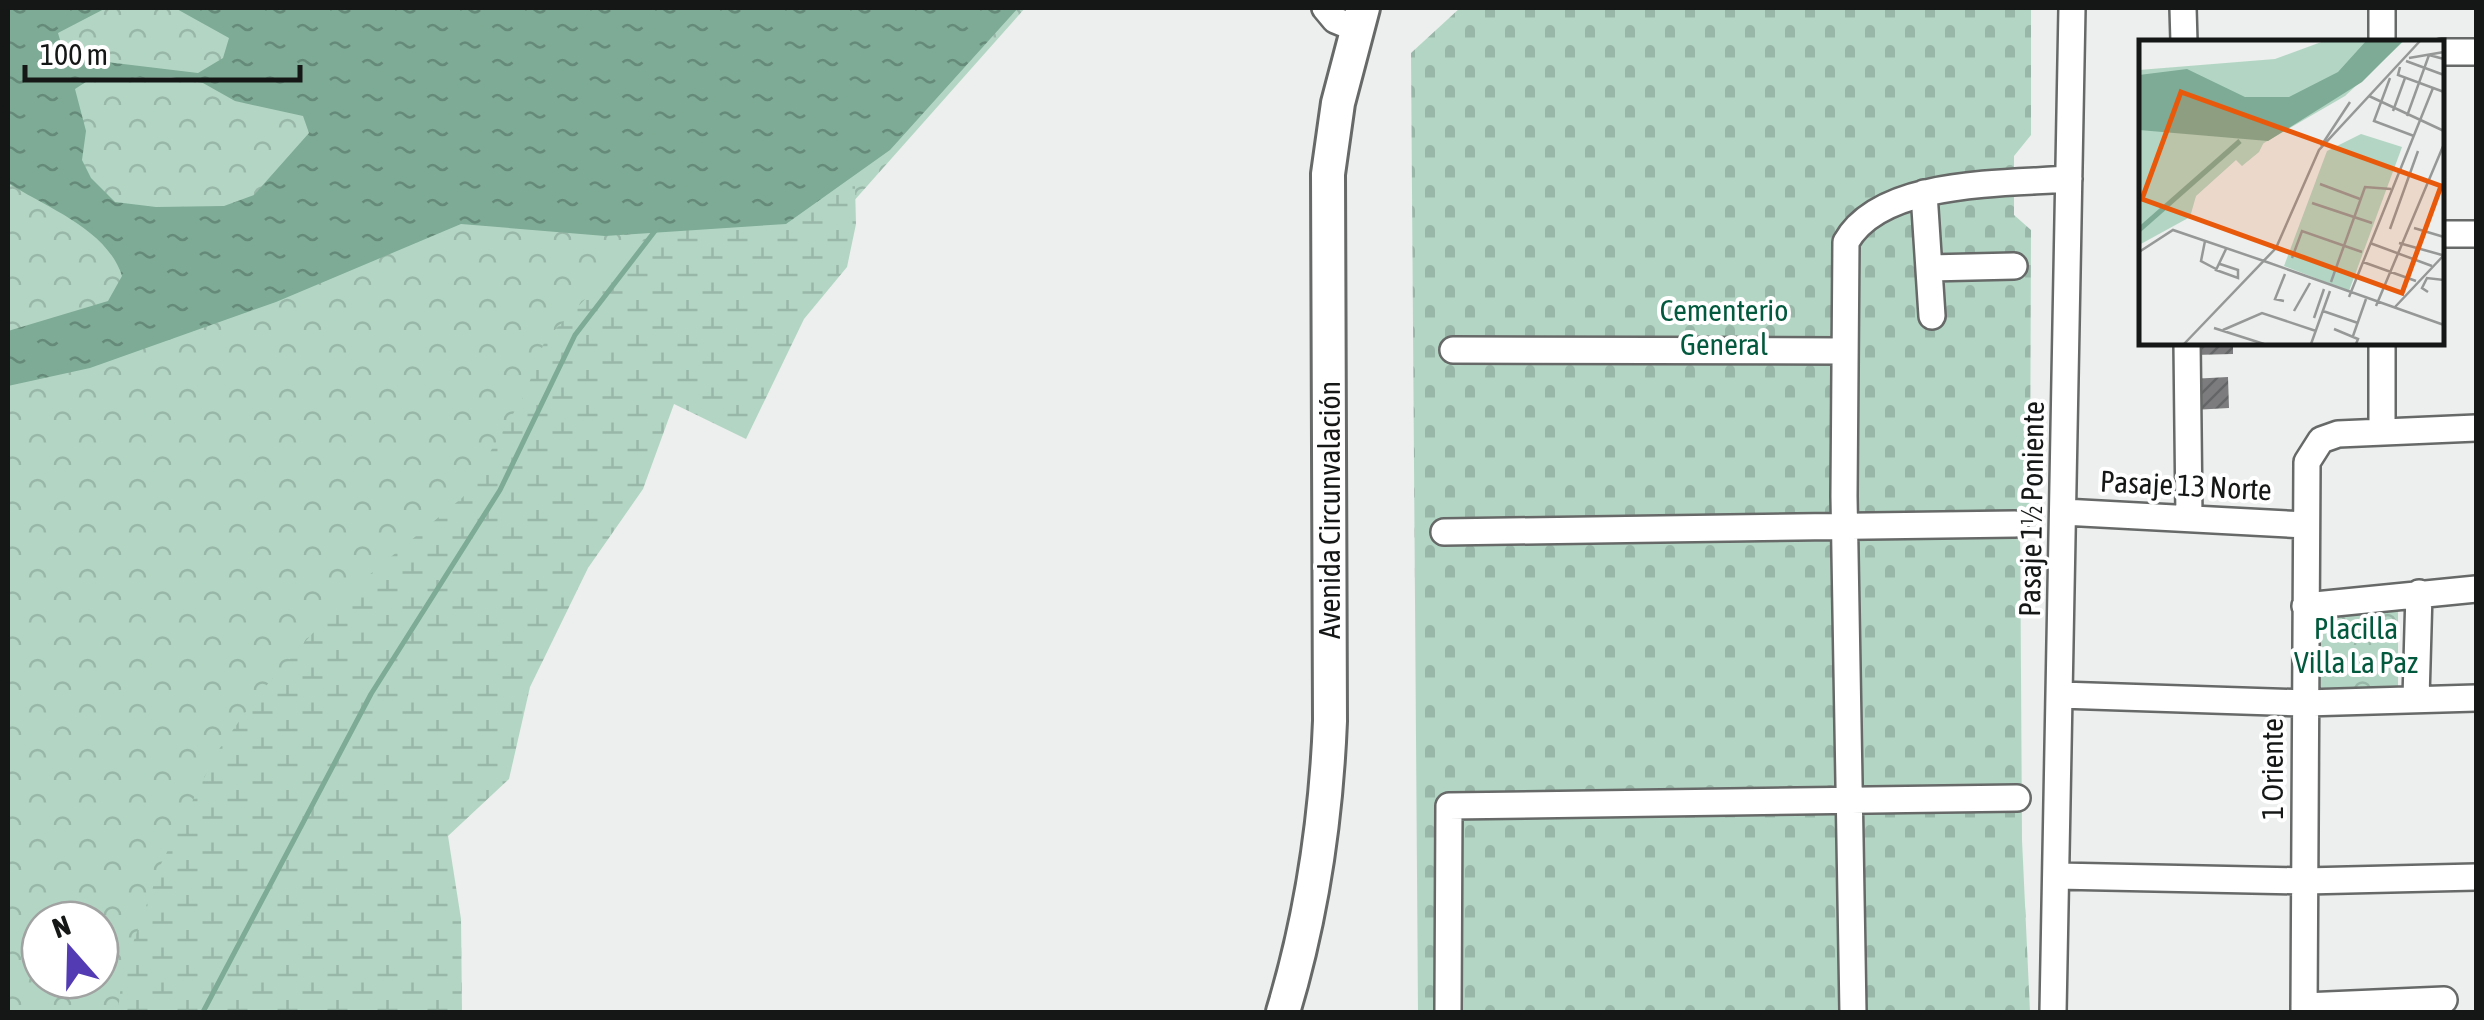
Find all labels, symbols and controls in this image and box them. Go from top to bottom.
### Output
scale bar [25,20,300,82]
text: 100 m [40,37,108,71]
inset map [2139,40,2444,345]
park label: Cementerio General [1660,293,1788,361]
street label: Avenida Circunvalación [1312,381,1346,639]
street label: Pasaje 1½ Poniente [2012,401,2050,617]
street label: Pasaje 13 Norte [2099,464,2273,506]
park label: Placilla Villa La Paz [2294,611,2418,679]
street label: 1 Oriente [2255,718,2289,820]
north arrow [20,900,120,1000]
text: N [48,909,75,944]

